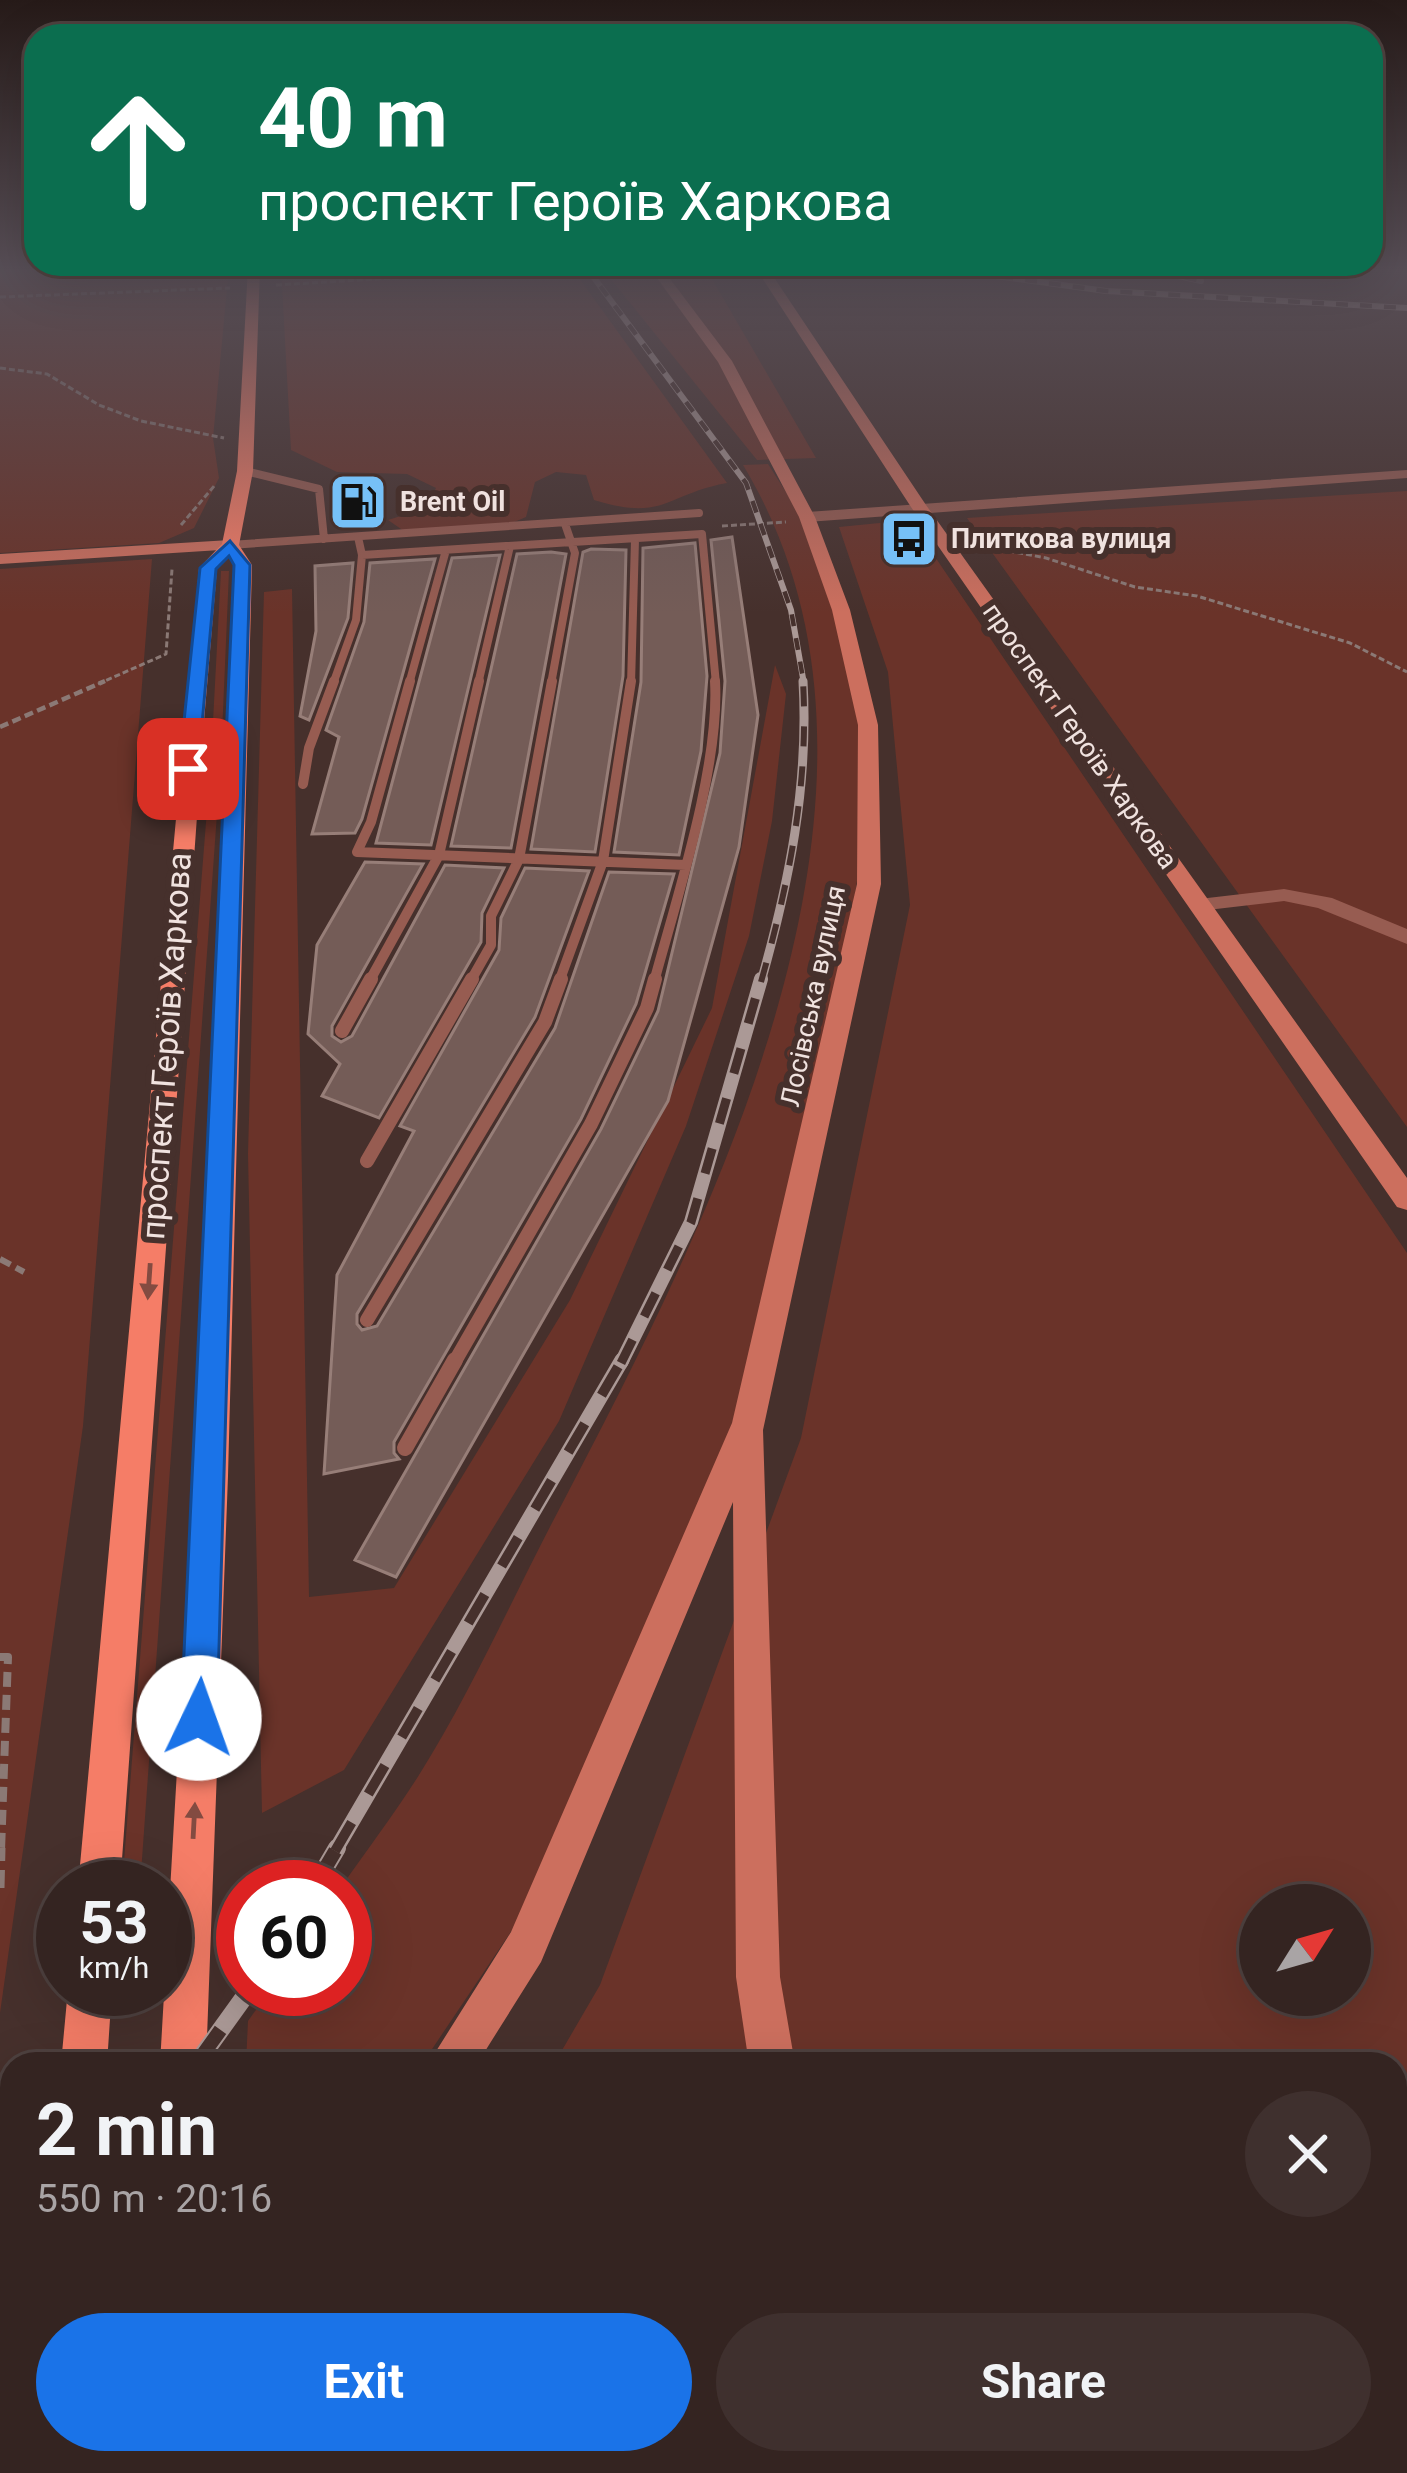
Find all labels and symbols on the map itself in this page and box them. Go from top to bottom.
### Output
fuel station icon: Brent Oil [327,471,389,533]
place label: Brent Oil [400,486,505,518]
bus stop icon: Плиткова вулиця [878,508,940,570]
place label: Плиткова вулиця [951,523,1171,555]
street label: проспект Героїв Харкова [976,597,1184,875]
pin [137,718,239,820]
street label: проспект Героїв Харкова [133,851,199,1241]
street label: Лосівська вулиця [774,883,852,1109]
one-way arrow [140,1263,159,1300]
position arrow [136,1655,262,1781]
one-way arrow [185,1801,204,1839]
speed limit sign: 60 [216,1860,372,2016]
north arrow [1239,1884,1371,2016]

